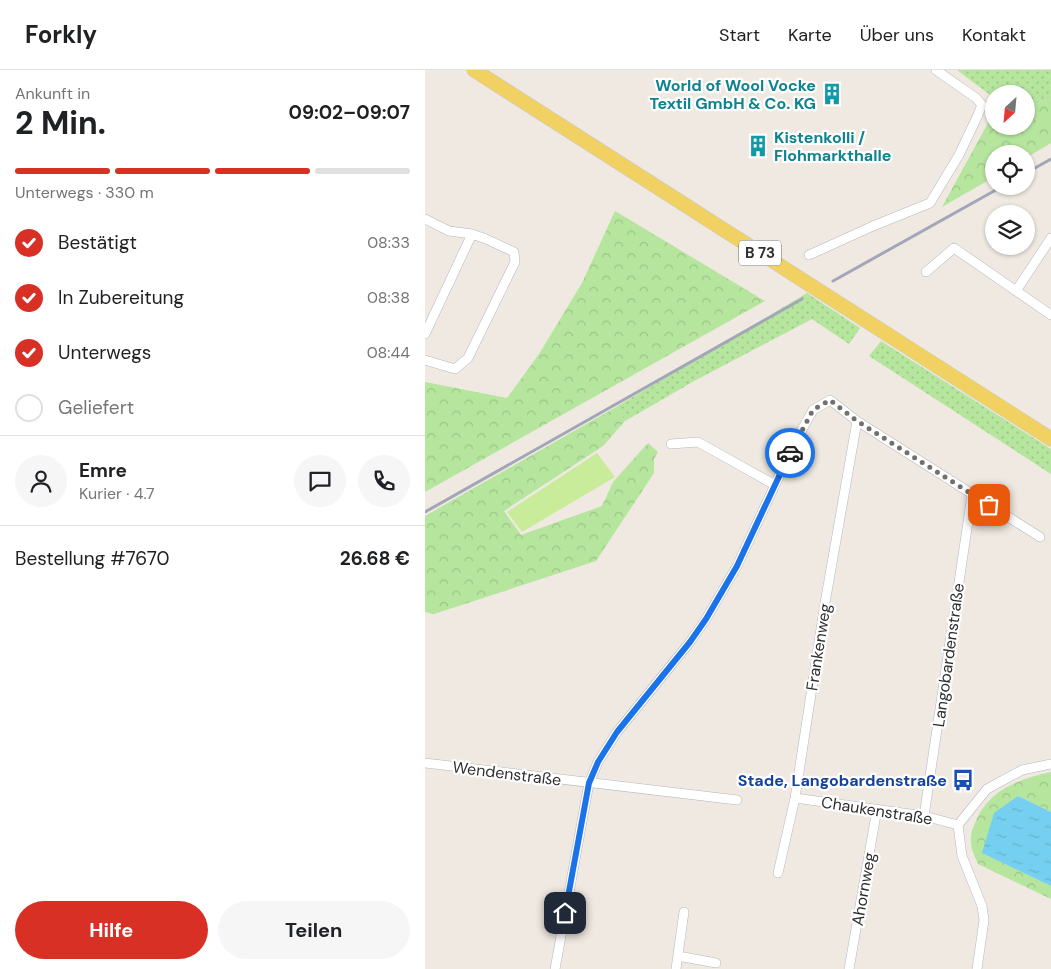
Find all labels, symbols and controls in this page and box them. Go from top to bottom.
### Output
text: Forkly [25,19,97,50]
text: Start [719,23,760,47]
text: Karte [788,23,832,47]
text: Über uns [860,23,934,47]
text: Kontakt [962,23,1026,47]
place label: World of Wool Vocke Textil GmbH & Co. KG [649,75,816,114]
building icon: World of Wool Vocke Textil GmbH & Co. KG [819,81,845,107]
text: Ankunft in [15,83,90,104]
north arrow [985,85,1035,135]
map controls [985,85,1035,255]
text: 09:02–09:07 [289,100,410,125]
text: 2 Min. [15,102,106,144]
place label: Kistenkolli / Flohmarkthalle [774,127,891,166]
building icon: Kistenkolli / Flohmarkthalle [745,133,771,159]
button: locate [985,145,1035,195]
text: Unterwegs · 330 m [15,182,154,203]
button: layers [985,205,1035,255]
icon: check [15,229,43,257]
text: Bestätigt [58,230,137,255]
text: 08:33 [367,232,410,253]
road number: B 73 [739,240,781,266]
icon: check [15,284,43,312]
text: In Zubereitung [58,285,184,310]
text: 08:38 [367,287,410,308]
icon: check [15,339,43,367]
text: Unterwegs [58,340,151,365]
text: 08:44 [367,342,410,363]
text: Geliefert [58,395,134,420]
courier [765,428,815,478]
icon: car [776,439,804,467]
button: person [15,455,67,507]
button: chat [294,455,346,507]
button: phone [358,455,410,507]
text: Emre [79,458,127,483]
text: Kurier · 4.7 [79,483,155,504]
pin [968,484,1010,526]
icon: bag [975,491,1003,519]
text: Bestellung #7670 [15,546,170,571]
text: 26.68 € [340,546,410,571]
street label: Langobardenstraße [928,582,969,728]
street label: Frankenweg [801,602,836,692]
street label: Wendenstraße [451,756,562,791]
bus stop icon: Stade, Langobardenstraße [950,767,976,793]
place label: Stade, Langobardenstraße [738,770,947,791]
street label: Chaukenstraße [820,791,934,830]
street label: Ahornweg [847,851,880,927]
pin [544,892,586,934]
icon: home [551,899,579,927]
button: Hilfe [15,901,208,959]
button: Teilen [218,901,410,959]

